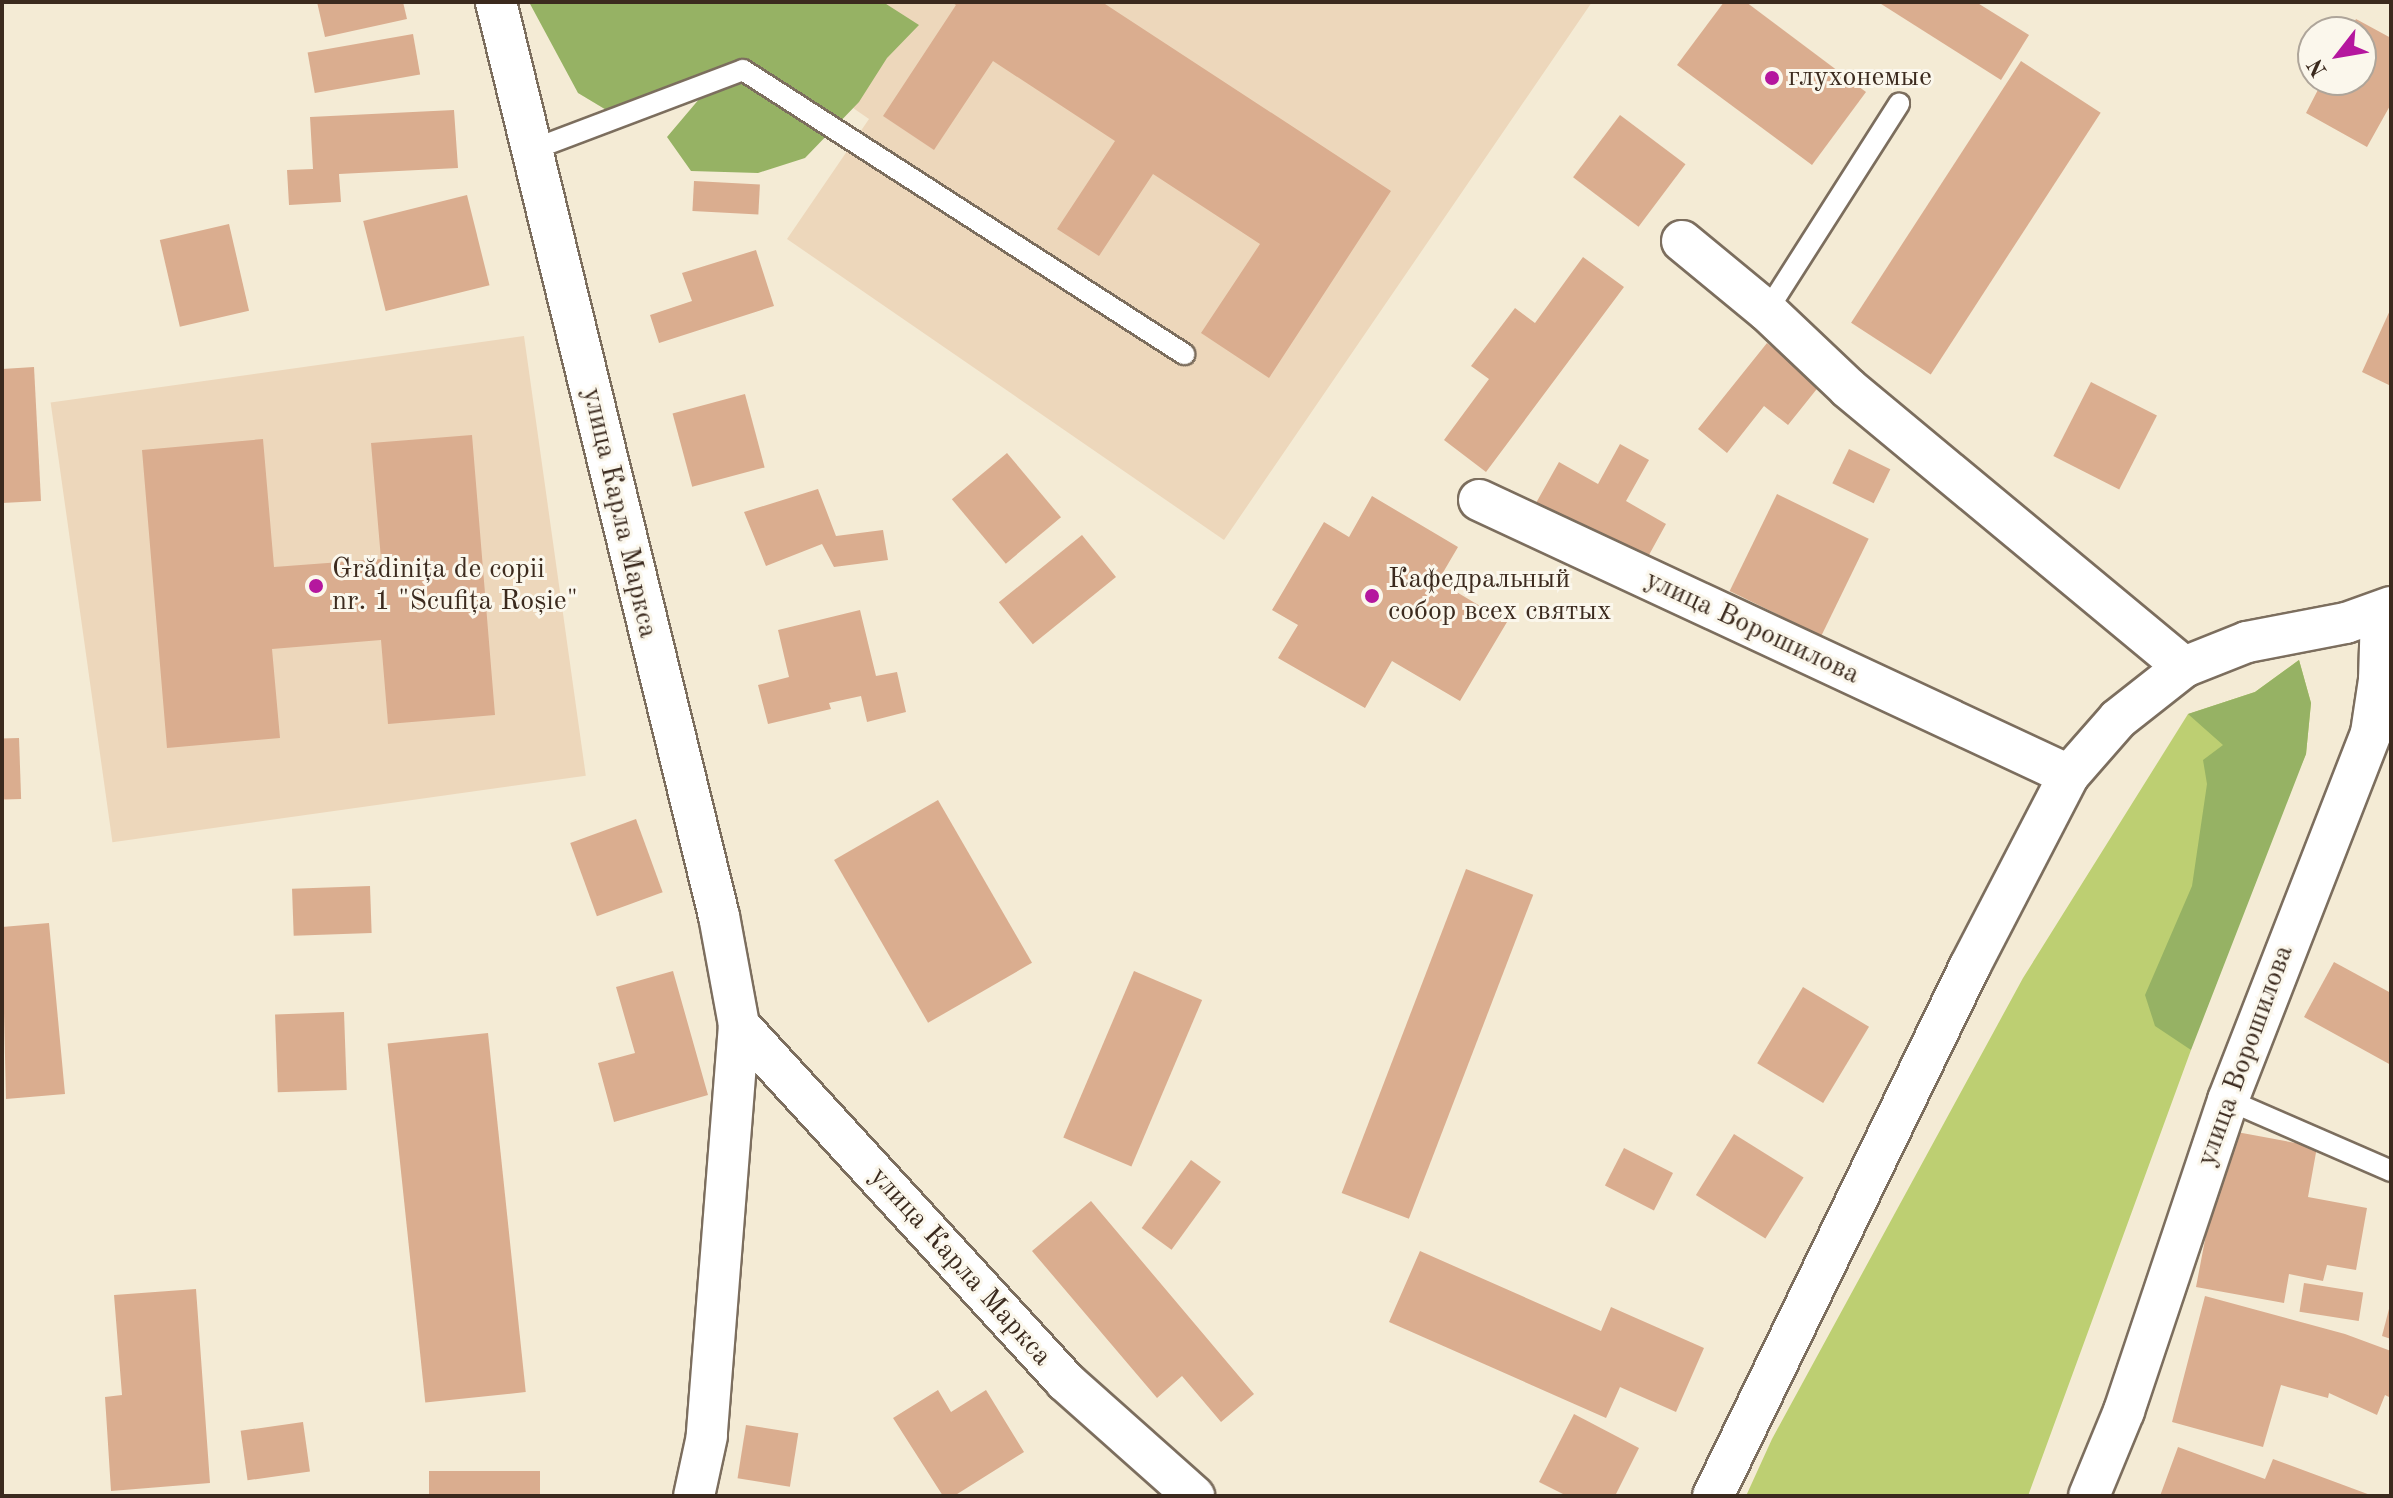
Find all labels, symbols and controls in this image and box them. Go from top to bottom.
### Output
north arrow [2297,16,2377,96]
text: N [2304,54,2332,80]
place label: глухонемые [1788,61,1932,95]
marker: глухонемые [1763,69,1781,87]
street label: улица Карла Маркса [574,385,664,641]
place label: Grădinița de copii nr. 1 "Scufița Roșie" [332,553,578,619]
place label: Кафедральный собор всех святых [1388,563,1612,629]
street label: улица Ворошилова [1639,564,1865,692]
marker: Grădinița de copii nr. 1 "Scufița Roșie" [307,577,325,595]
marker: Кафедральный собор всех святых [1363,587,1381,605]
street label: улица Ворошилова [2190,941,2302,1171]
street label: улица Карла Маркса [862,1161,1058,1373]

